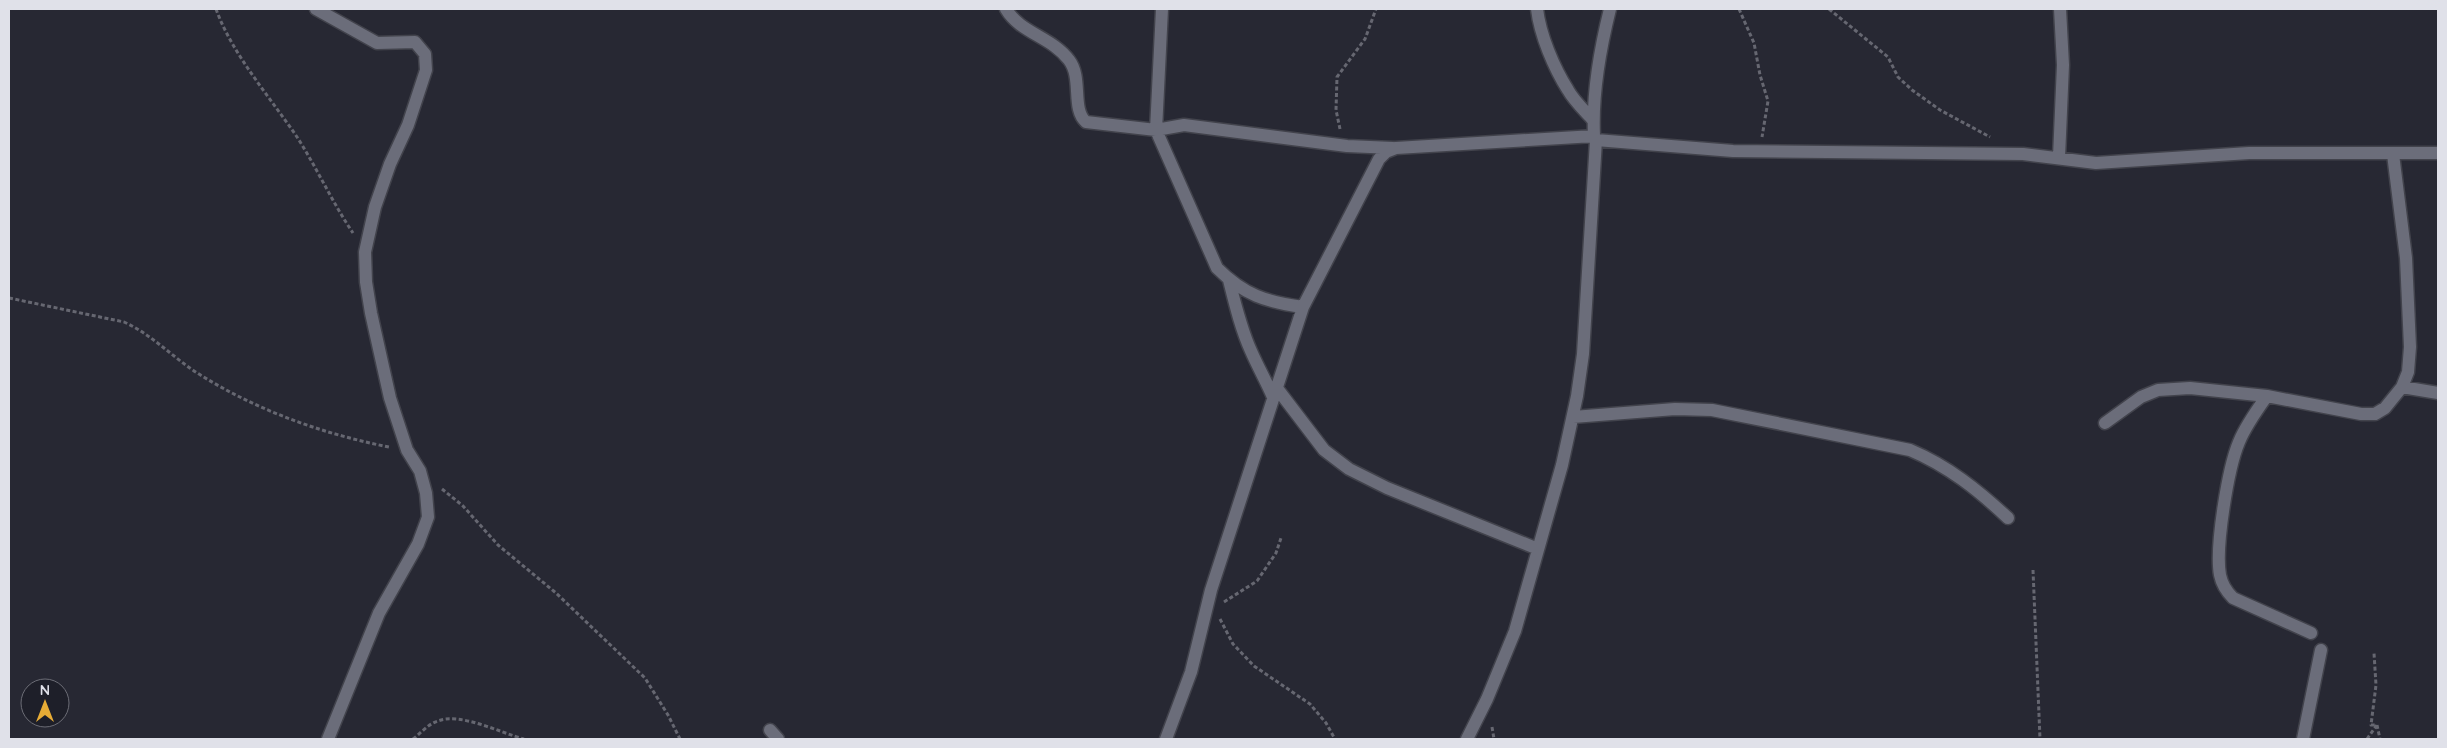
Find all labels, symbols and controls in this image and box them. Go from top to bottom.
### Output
north arrow [20,678,70,728]
text: N [40,681,50,699]

